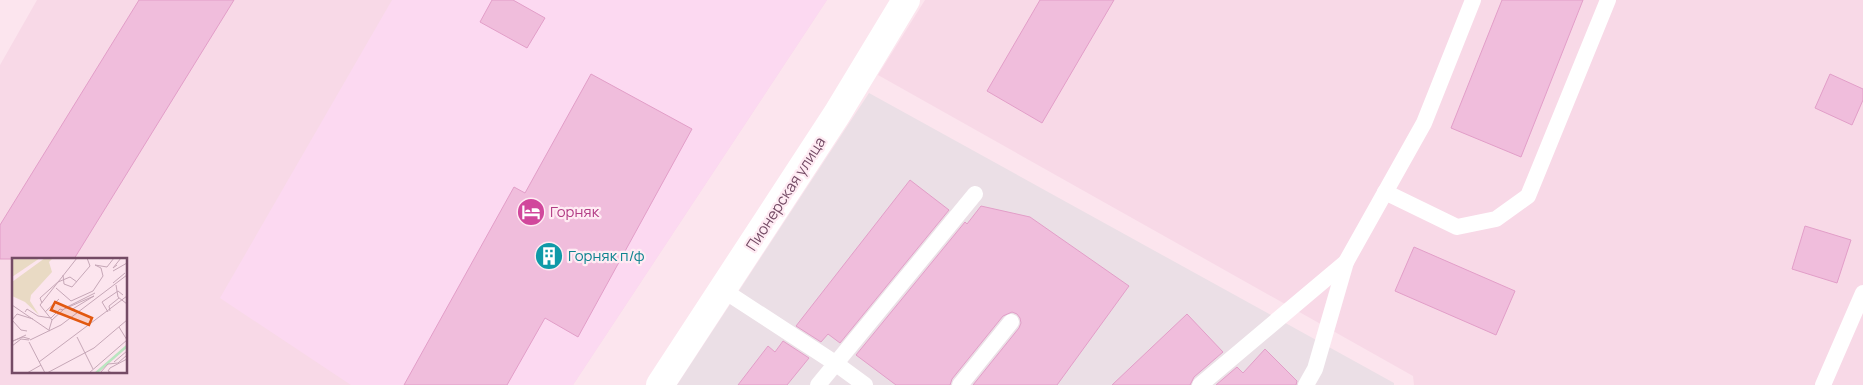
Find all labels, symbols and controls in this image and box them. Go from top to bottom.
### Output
street label: Пионерская улица [741,133,830,255]
hotel icon: Горняк [516,197,546,227]
place label: Горняк [550,201,600,222]
building icon: Горняк п/ф [534,241,564,271]
place label: Горняк п/ф [568,245,645,266]
inset map [12,258,128,372]

